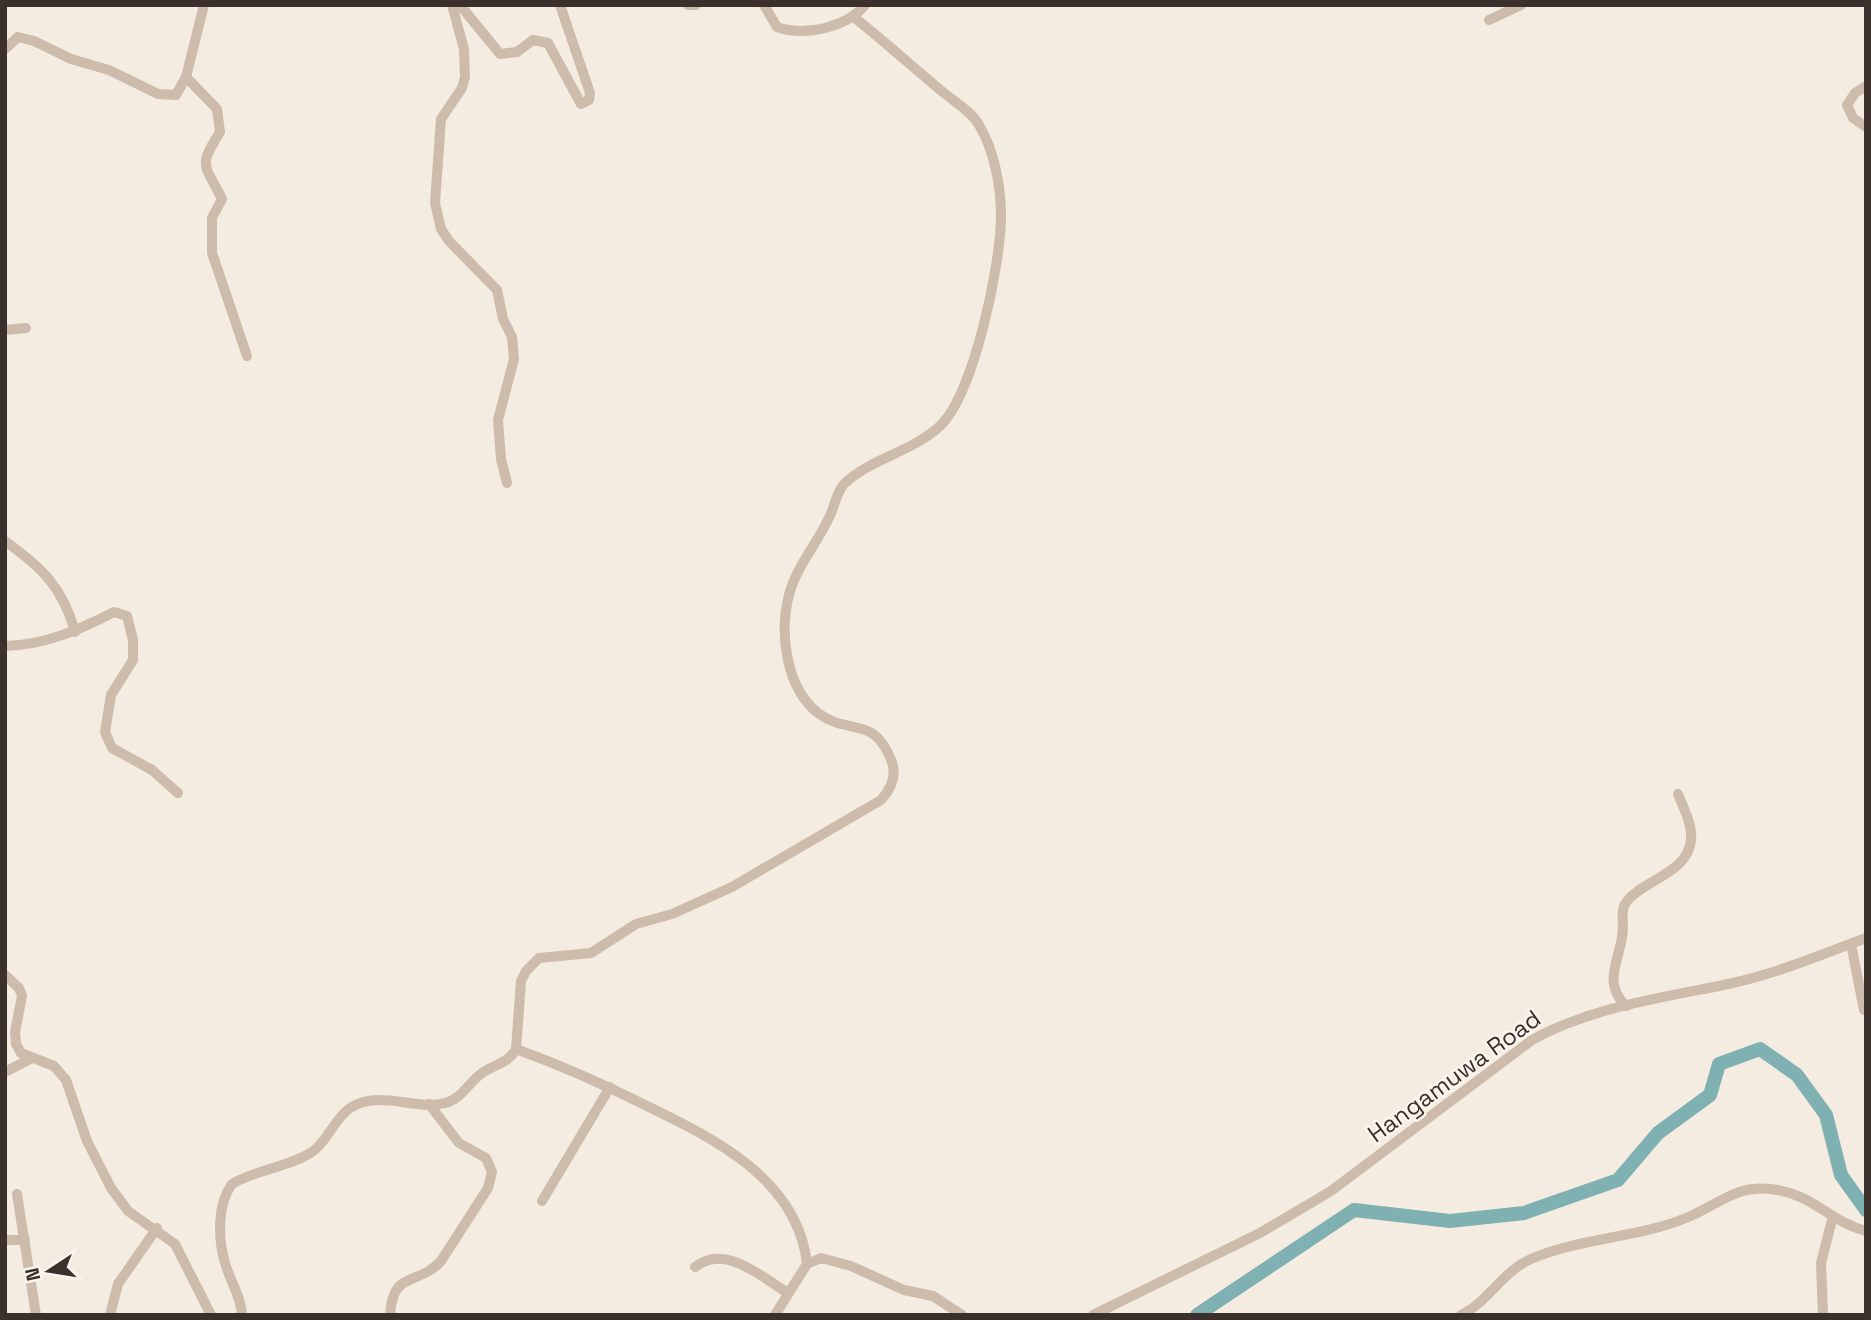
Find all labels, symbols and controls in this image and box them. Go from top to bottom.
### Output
street label: Hangamuwa Road [1361,1003,1547,1149]
north arrow [14,1236,84,1306]
text: N [19,1266,46,1283]

